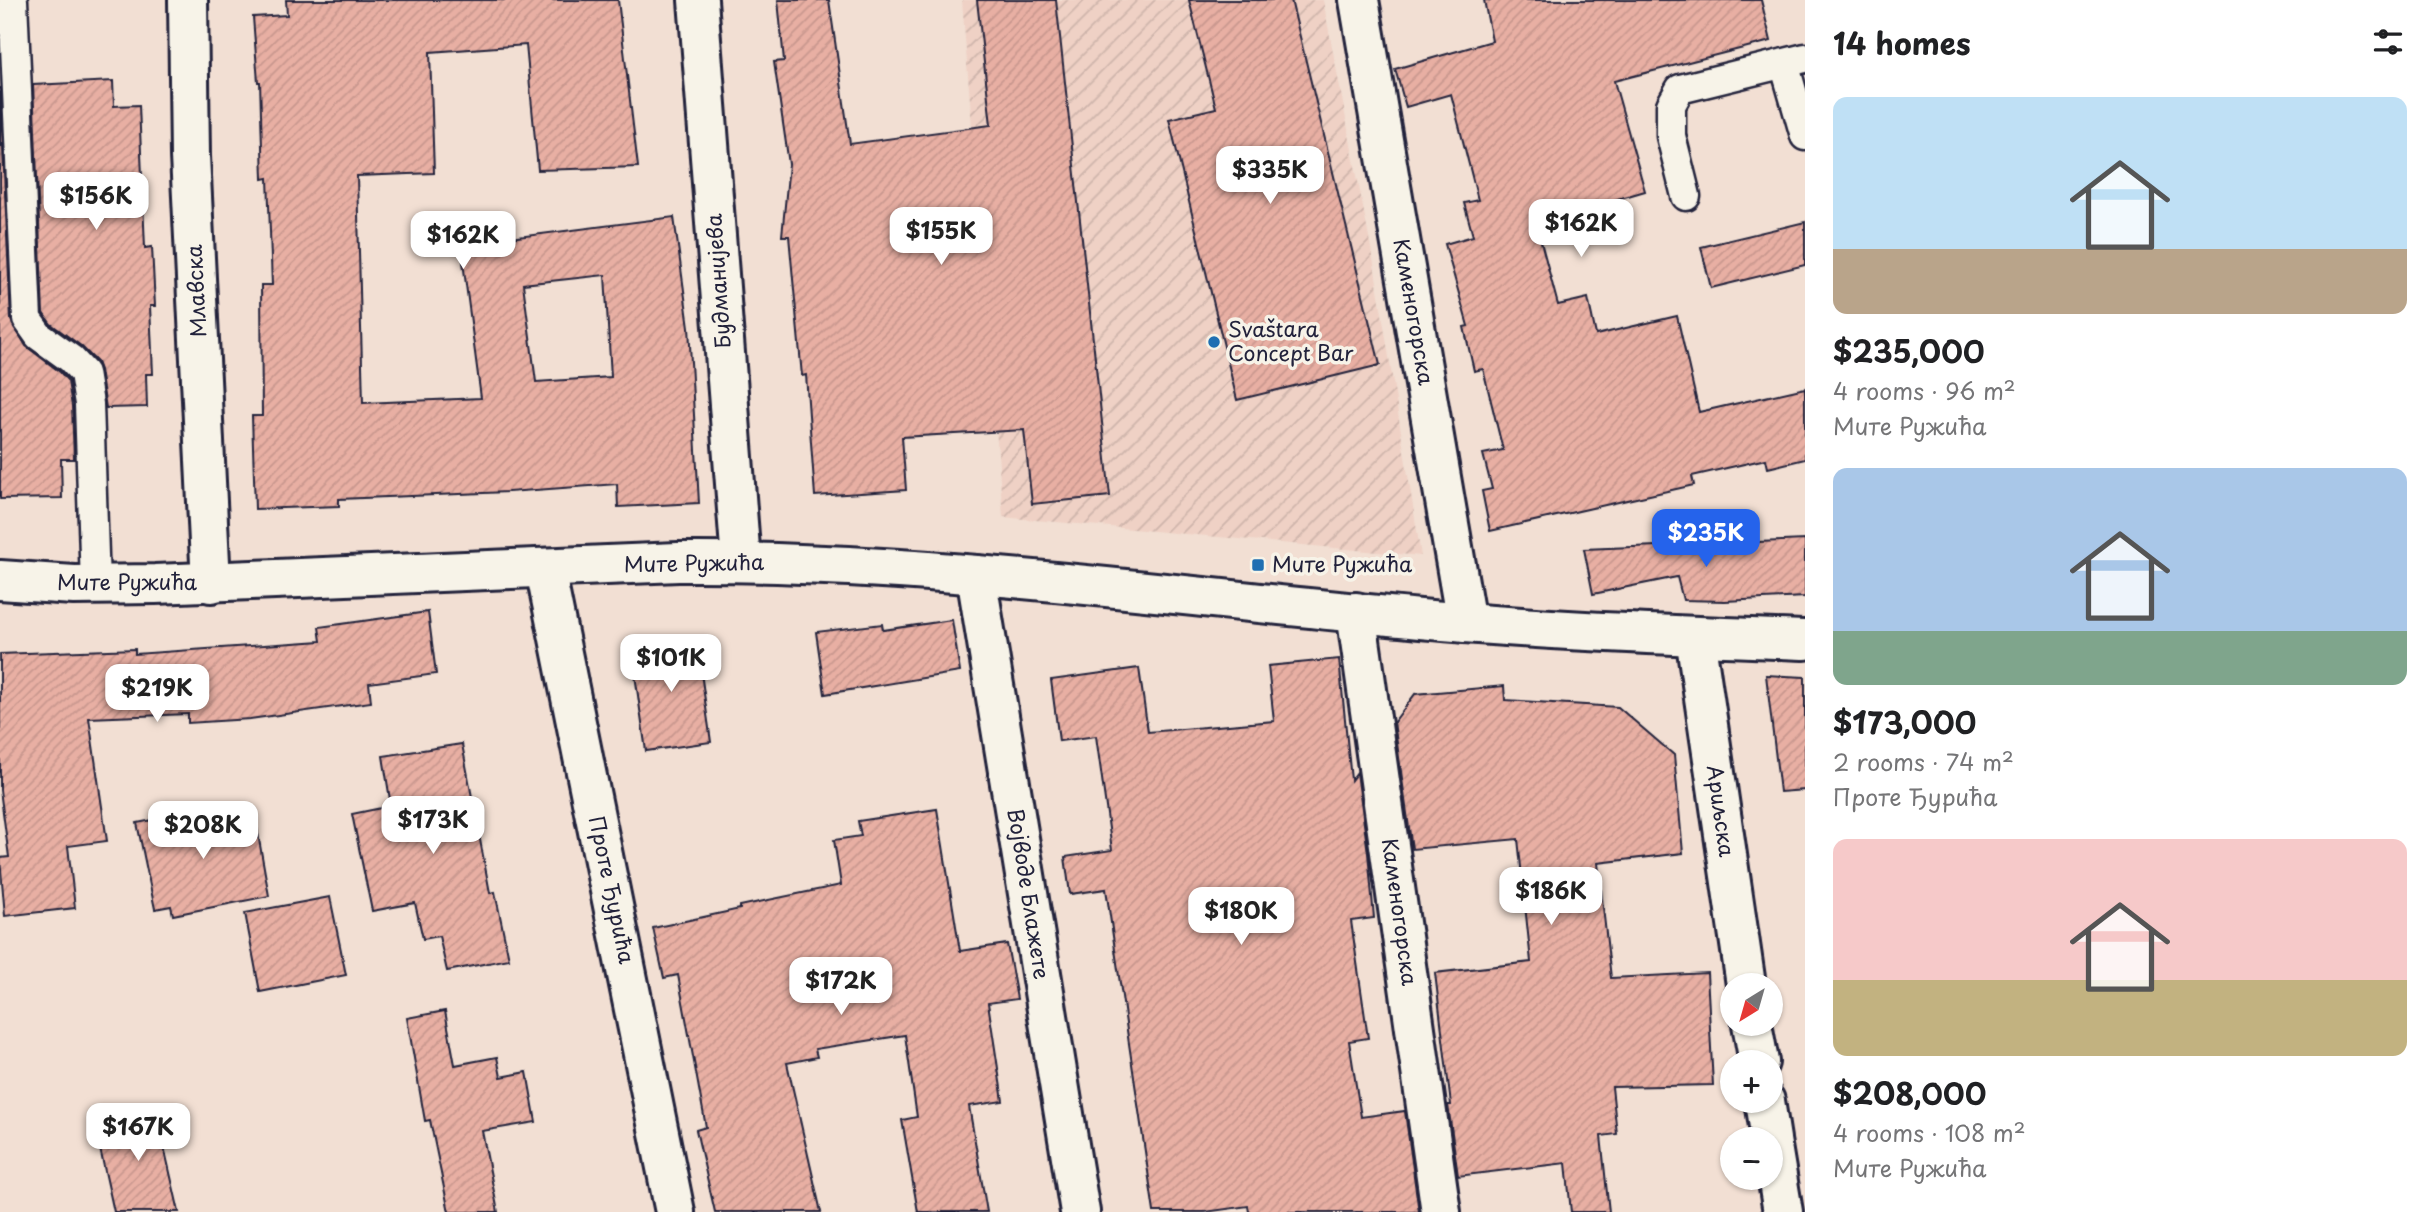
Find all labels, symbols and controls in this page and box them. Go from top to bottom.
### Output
text: 14 homes [1833,20,1971,65]
icon: filters [2369,23,2407,61]
icon: home [2057,142,2183,268]
pin: $335K [1221,146,1319,206]
text: $335K [1232,151,1308,186]
pin: $156K [47,173,145,232]
text: $156K [60,177,132,212]
pin: $162K [1532,200,1630,259]
text: $162K [1545,204,1617,239]
pin: $155K [892,208,990,267]
pin: $162K [414,212,512,271]
text: $155K [906,212,976,247]
street label: Будманијева [696,213,738,349]
text: $162K [427,216,499,251]
street label: Каменогорска [1386,236,1444,387]
street label: Млавска [177,244,213,338]
place label: Svaštara Concept Bar [1228,312,1354,368]
text: $235,000 [1833,328,1985,373]
marker: Svaštara Concept Bar [1206,334,1222,350]
text: 4 rooms · 96 m² [1833,373,2016,408]
text: Мите Ружића [1833,408,1987,443]
pin: $235K [1657,510,1755,569]
icon: home [2057,513,2183,639]
text: $235K [1668,514,1744,549]
street label: Мите Ружића [624,545,765,579]
place label: Мите Ружића [1272,547,1413,579]
marker: Мите Ружића [1250,557,1266,573]
street label: Мите Ружића [57,565,198,597]
pin: $101K [622,634,720,694]
text: $101K [636,639,706,674]
pin: $219K [108,664,206,724]
text: $219K [121,669,193,704]
text: $173,000 [1833,699,1976,744]
text: 2 rooms · 74 m² [1833,744,2014,779]
street label: Ариљска [1700,763,1744,859]
text: Проте Ђурића [1833,779,1997,814]
pin: $173K [384,796,482,856]
text: $173K [397,801,469,836]
pin: $208K [154,802,252,861]
text: $208K [164,806,242,841]
street label: Војводе Блажете [1001,806,1059,981]
street label: Проте Ђурића [582,813,644,967]
street label: Каменогорска [1375,836,1427,987]
pin: $186K [1502,867,1600,927]
text: $186K [1515,872,1587,907]
icon: home [2057,884,2183,1010]
pin: $180K [1192,888,1290,947]
text: $180K [1204,892,1278,927]
pin: $172K [792,958,890,1017]
text: $172K [805,962,877,997]
north arrow [1720,973,1783,1036]
map controls [1720,973,1783,1190]
button: + [1720,1050,1783,1113]
text: $208,000 [1833,1070,1986,1115]
pin: $167K [89,1104,187,1163]
text: $167K [102,1108,174,1143]
text: 4 rooms · 108 m² [1833,1115,2026,1150]
button: − [1720,1127,1783,1190]
text: Мите Ружића [1833,1150,1987,1185]

